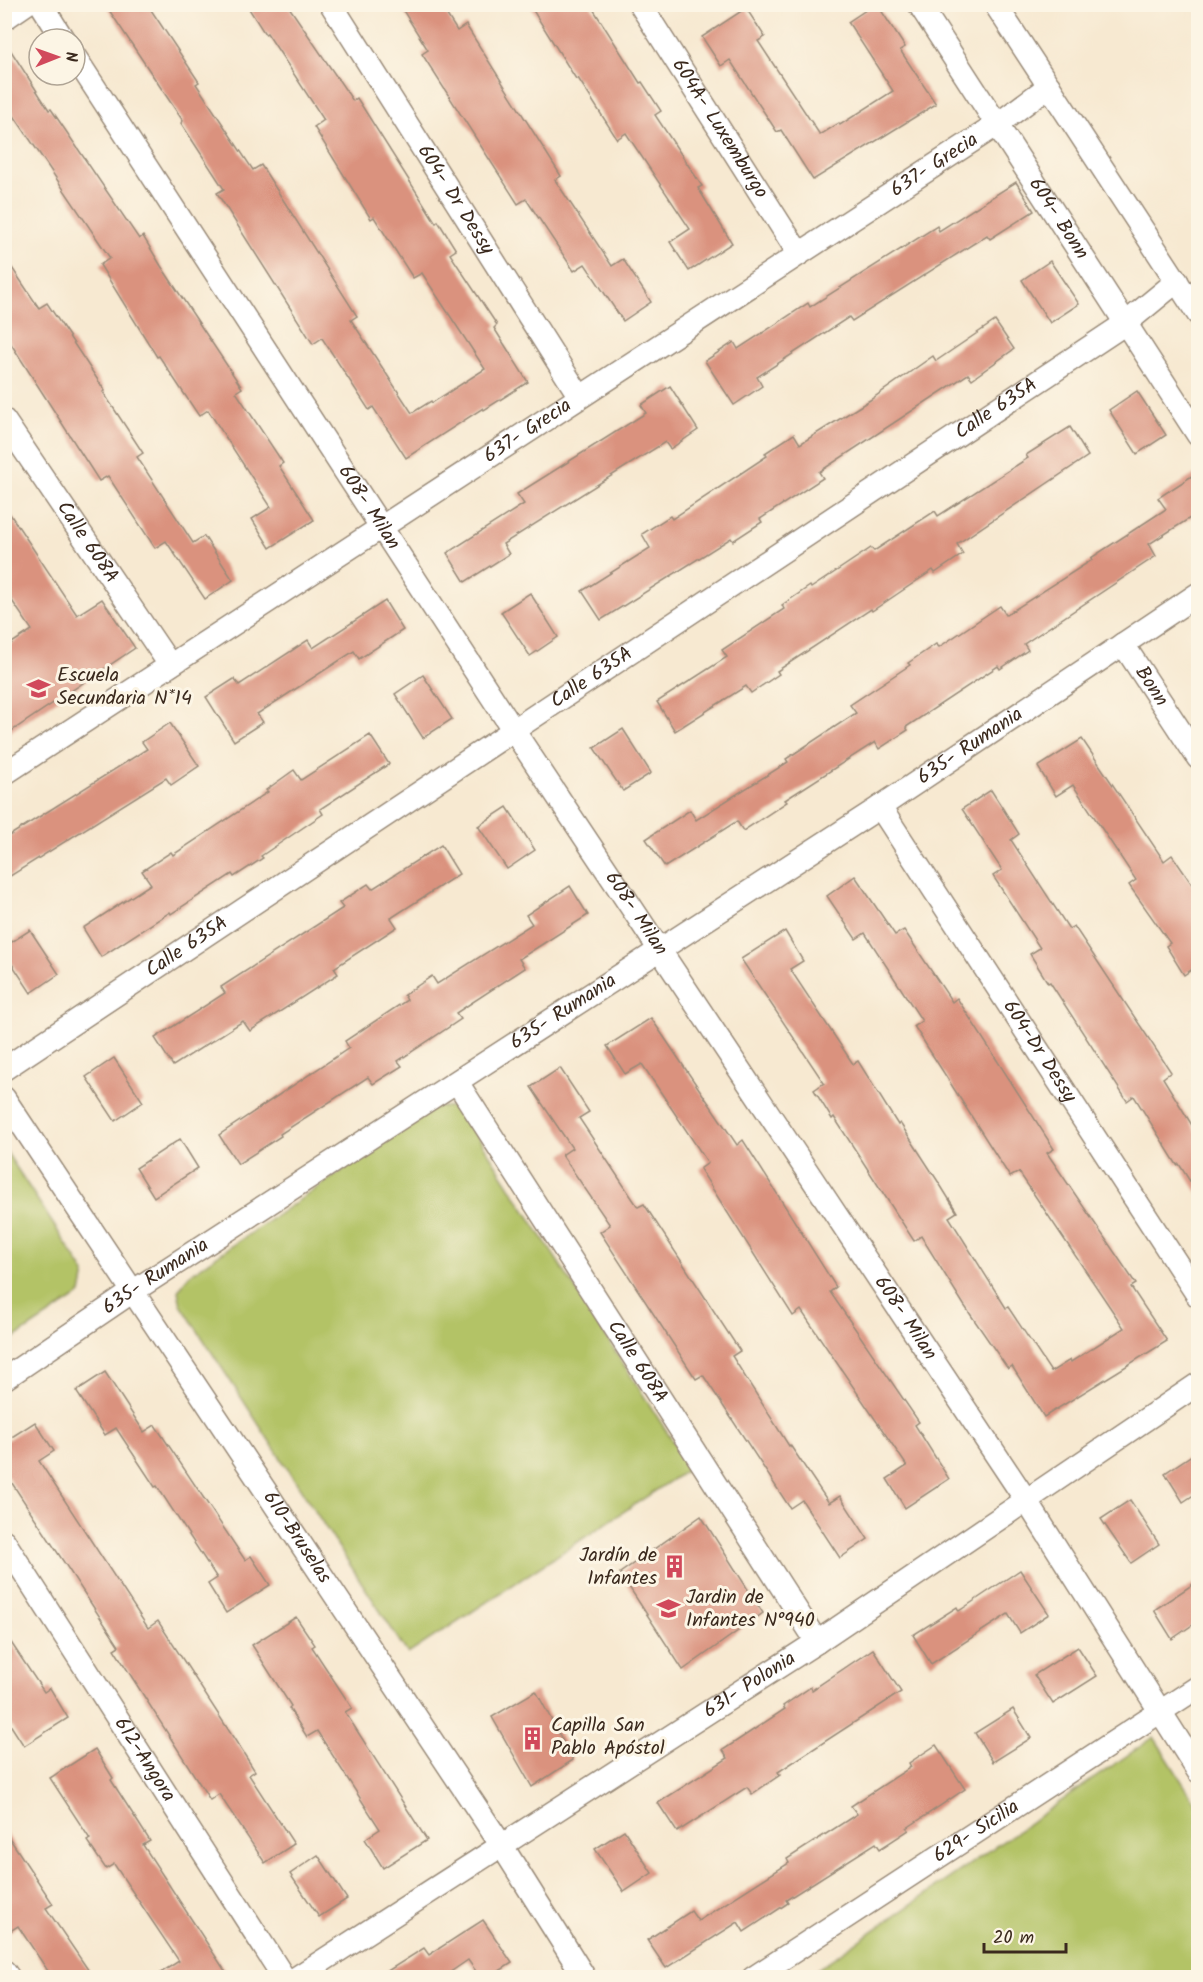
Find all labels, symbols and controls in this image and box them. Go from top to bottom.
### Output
north arrow [27,27,87,87]
text: N [58,51,83,62]
street label: 604A- Luxemburgo [663,52,776,205]
street label: 637- Grecia [884,125,985,206]
street label: 604- Dr Dessy [408,138,503,262]
street label: 604- Bonn [1020,171,1097,266]
street label: Calle 635A [949,370,1044,448]
street label: 637- Grecia [477,391,578,472]
street label: 608- Milan [329,459,408,557]
street label: Calle 608A [48,495,127,590]
street label: Calle 635A [544,639,640,717]
place label: Escuela Secundaria N*14 [57,660,192,715]
street label: Bonn [1126,660,1176,713]
school or university icon: Escuela Secundaria N*14 [26,675,52,701]
street label: 635- Rumania [911,699,1030,794]
street label: 608- Milan [596,865,676,963]
street label: Calle 635A [139,908,235,986]
street label: 635- Rumania [504,966,623,1059]
street label: 604-Dr Dessy [994,994,1085,1110]
street label: 635- Rumania [96,1230,216,1324]
street label: 608- Milan [865,1270,945,1367]
street label: Calle 608A [598,1314,676,1410]
street label: 610-Bruselas [254,1485,340,1591]
place label: Jardín de Infantes [579,1540,657,1595]
building icon: Jardín de Infantes [662,1554,688,1580]
place label: Jardin de Infantes N°940 [686,1582,815,1637]
school or university icon: Jardin de Infantes N°940 [655,1596,681,1622]
street label: 631- Polonia [697,1643,803,1727]
place label: Capilla San Pablo Apóstol [551,1710,665,1765]
street label: 612-Angora [105,1711,184,1809]
building icon: Capilla San Pablo Apóstol [520,1725,546,1751]
street label: 629- Sicilia [927,1792,1026,1872]
scale bar [984,1916,1066,1954]
text: 20 m [993,1924,1034,1953]

